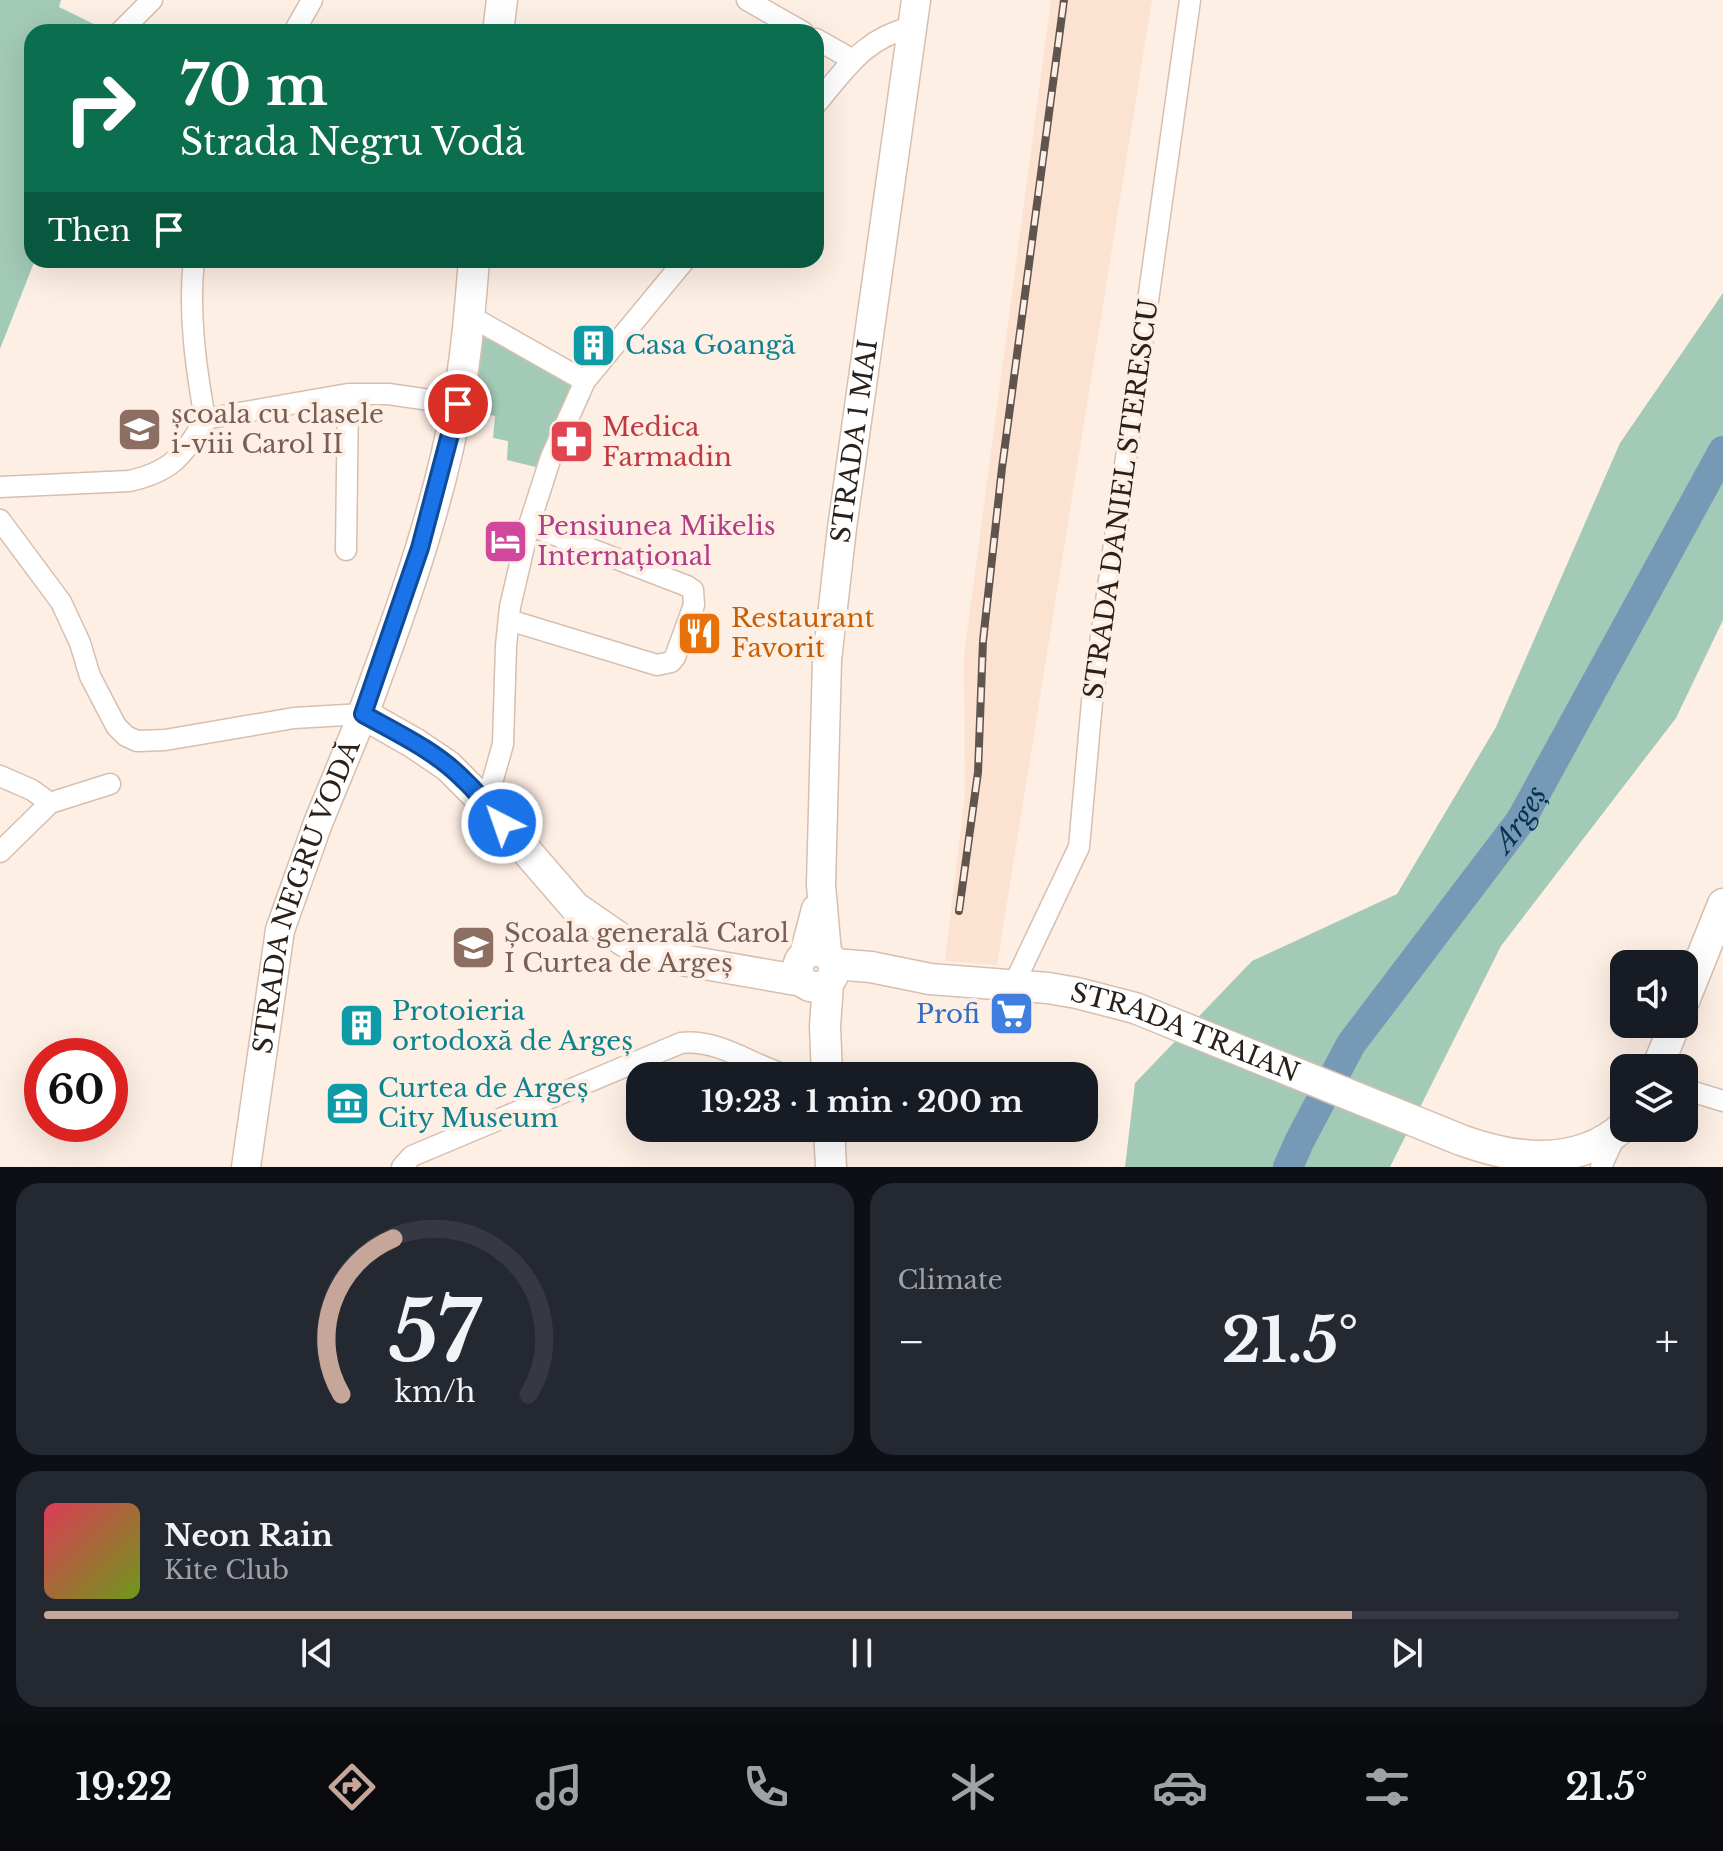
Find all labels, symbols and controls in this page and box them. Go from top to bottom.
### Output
text: 70 m [180,51,328,120]
icon: right [48,56,152,160]
text: Strada Negru Vodă [180,120,525,165]
icon: arrive [147,208,191,252]
text: Then [48,212,131,249]
street label: STRADA DANIEL STERESCU [1077,297,1165,701]
building icon: Casa Goangă [570,321,618,369]
place label: Casa Goangă [625,329,796,361]
street label: STRADA 1 MAI [824,337,884,544]
pin [424,370,492,438]
icon: arrive [436,382,480,426]
place label: școala cu clasele i-viii Carol II [171,398,384,460]
school or university icon: școala cu clasele i-viii Carol II [116,405,164,453]
place label: Medica Farmadin [602,411,732,473]
pharmacy icon: Medica Farmadin [547,418,595,466]
place label: Pensiunea Mikelis Internațional [537,510,776,572]
hotel icon: Pensiunea Mikelis Internațional [482,517,530,565]
place label: Restaurant Favorit [731,602,874,664]
restaurant icon: Restaurant Favorit [676,609,724,657]
street label: STRADA NEGRU VODĂ [246,734,367,1056]
water label: Argeș [1483,780,1554,862]
position arrow [460,781,544,865]
place label: Școala generală Carol I Curtea de Argeș [504,917,789,979]
school or university icon: Școala generală Carol I Curtea de Argeș [449,924,497,972]
map controls [1610,950,1698,1142]
button: sound [1610,950,1698,1038]
street label: STRADA TRAIAN [1067,976,1304,1089]
supermarket icon: Profi [987,990,1035,1038]
place label: Protoieria ortodoxă de Argeș [392,995,633,1057]
place label: Profi [916,998,980,1030]
building icon: Protoieria ortodoxă de Argeș [337,1002,385,1050]
speed limit sign: 60 [24,1038,128,1142]
button: layers [1610,1054,1698,1142]
place label: Curtea de Argeș City Museum [378,1072,588,1134]
museum icon: Curtea de Argeș City Museum [323,1079,371,1127]
text: 19:23 · 1 min · 200 m [701,1083,1023,1120]
text: Climate [898,1264,1003,1296]
text: 57 [389,1280,482,1383]
text: 21.5° [1222,1304,1358,1378]
text: − [898,1314,925,1369]
text: + [1655,1314,1679,1369]
text: km/h [394,1374,475,1410]
text: Neon Rain [164,1517,333,1554]
text: Kite Club [164,1554,289,1586]
icon: previous [295,1631,339,1675]
icon: pause [840,1631,884,1675]
icon: next [1385,1631,1429,1675]
icon: directions [324,1759,380,1815]
icon: music [531,1759,587,1815]
icon: phone [738,1759,794,1815]
icon: climate [945,1759,1001,1815]
icon: car [1152,1759,1208,1815]
icon: filters [1359,1759,1415,1815]
text: 19:22 [76,1765,173,1810]
text: 21.5° [1566,1765,1648,1810]

